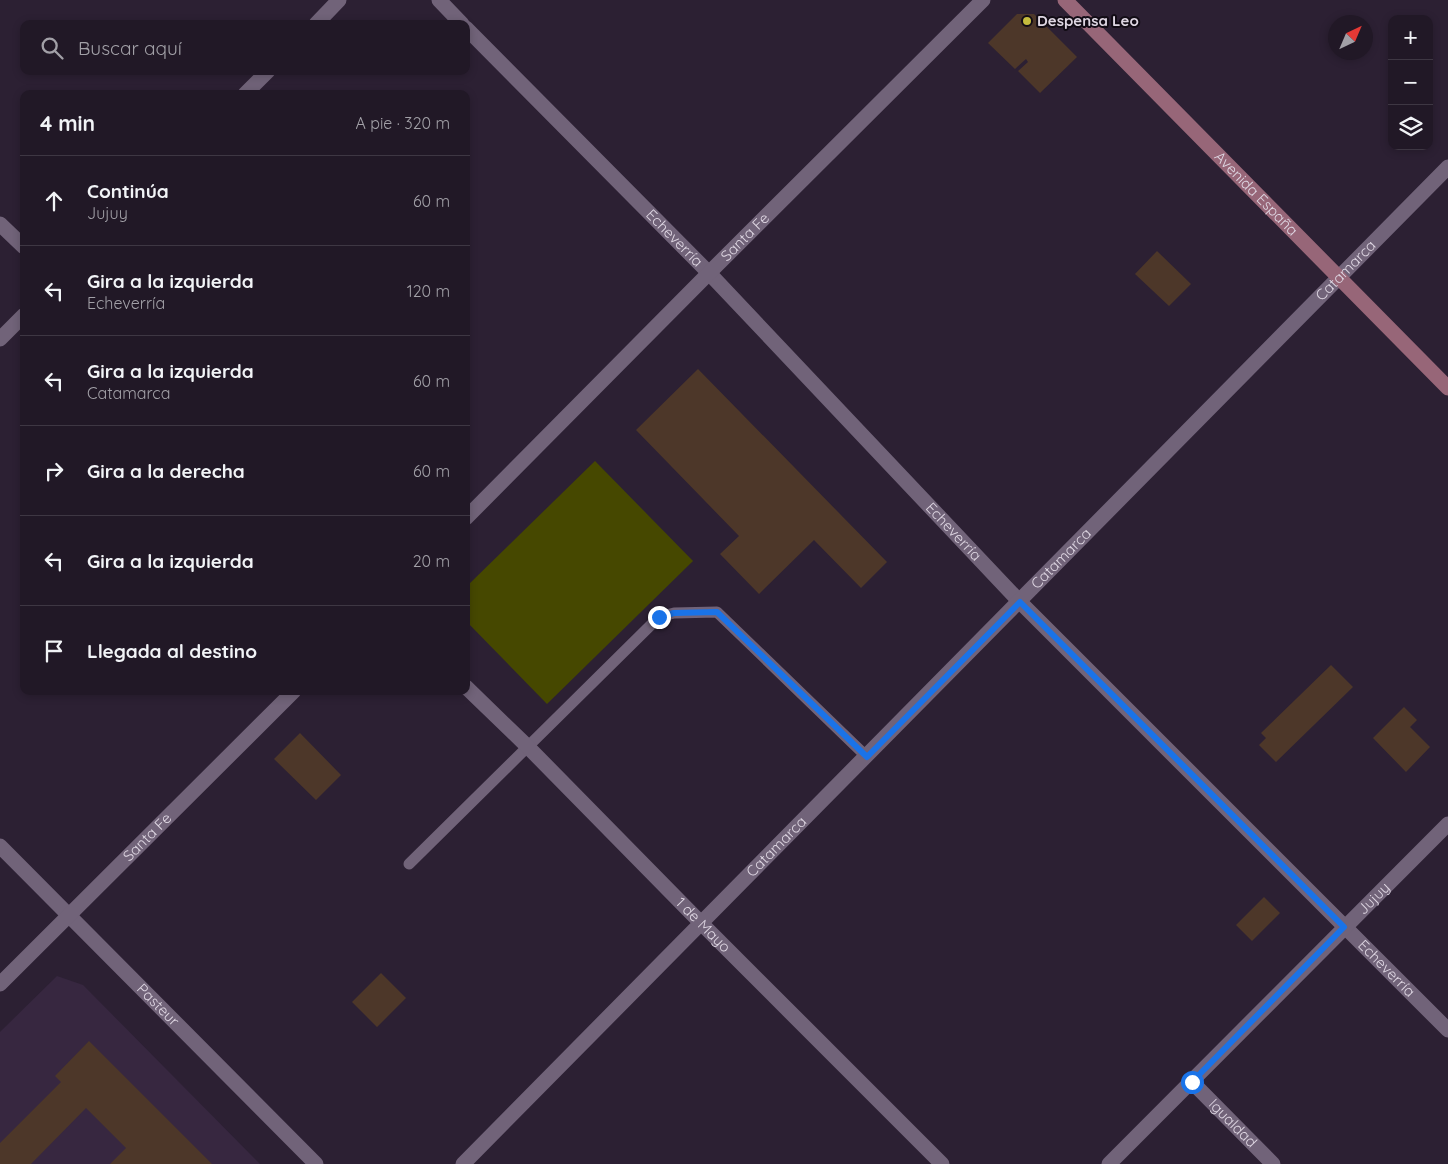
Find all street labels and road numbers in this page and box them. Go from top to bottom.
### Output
street label: Avenida España [1211,147,1302,240]
street label: Echeverría [642,205,707,271]
street label: Santa Fe [716,208,773,265]
street label: Catamarca [1311,236,1380,305]
street label: Echeverría [922,498,986,565]
street label: Catamarca [1027,524,1095,593]
street label: Santa Fe [119,808,175,865]
street label: Catamarca [742,812,810,881]
street label: Jujuy [1353,878,1394,918]
street label: 1 de Mayo [672,893,735,956]
street label: Echeverría [1354,935,1419,1001]
street label: Pasteur [133,979,184,1030]
street label: Igualdad [1205,1094,1261,1151]

